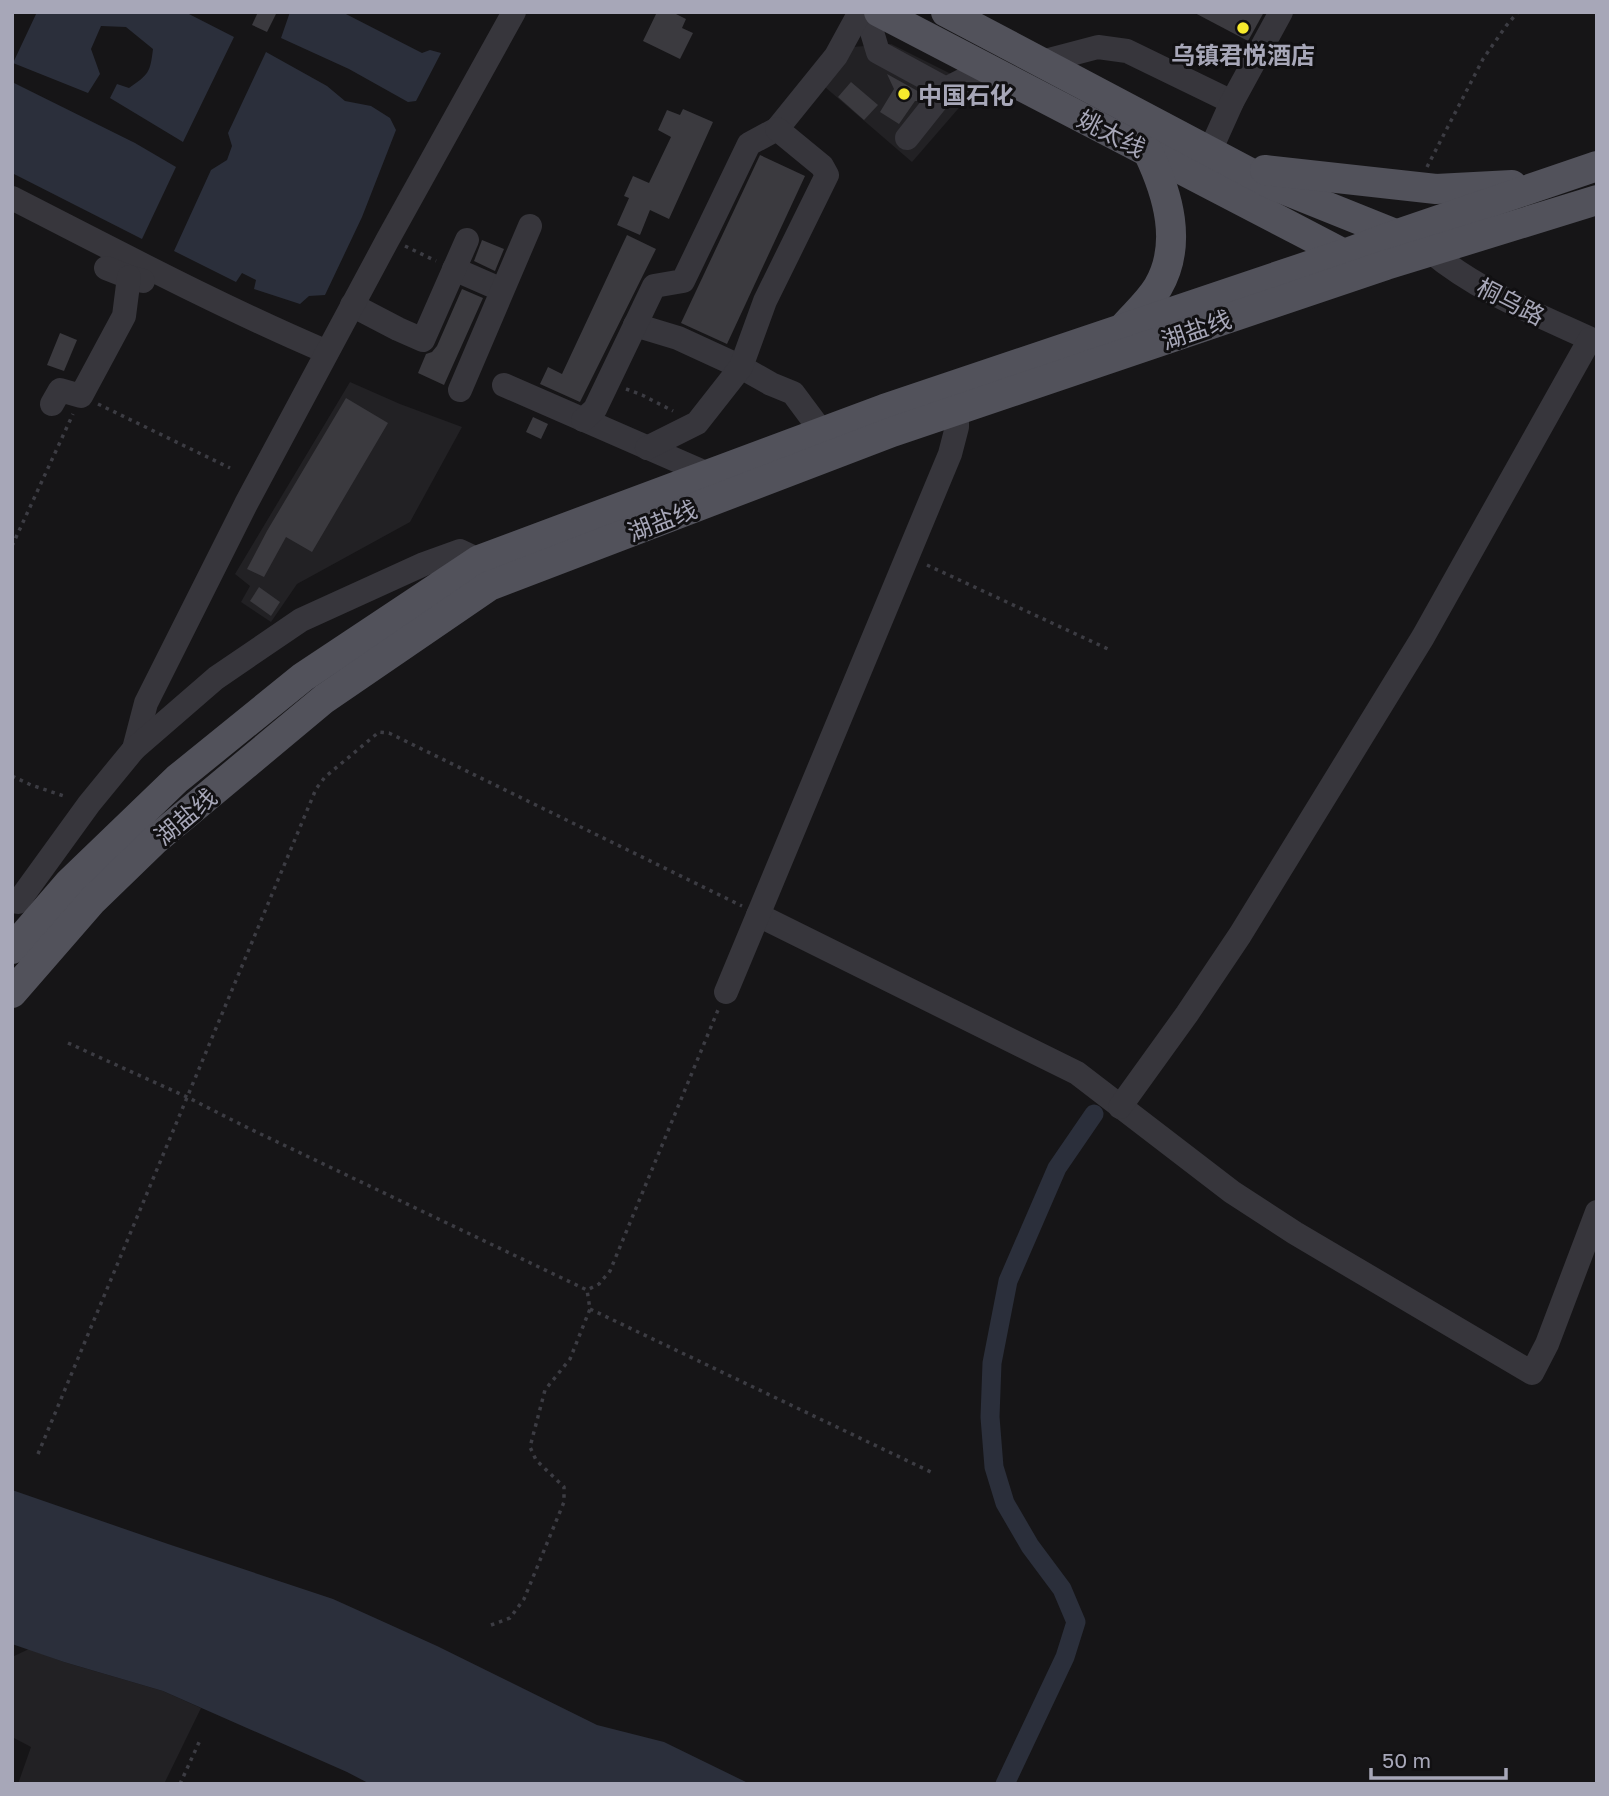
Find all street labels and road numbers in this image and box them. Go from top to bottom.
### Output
street label: 姚太线 [1073,104,1151,162]
street label: 桐乌路 [1472,272,1550,330]
street label: 湖盐线 [1157,304,1235,354]
street label: 湖盐线 [623,494,701,546]
street label: 湖盐线 [148,782,222,850]

